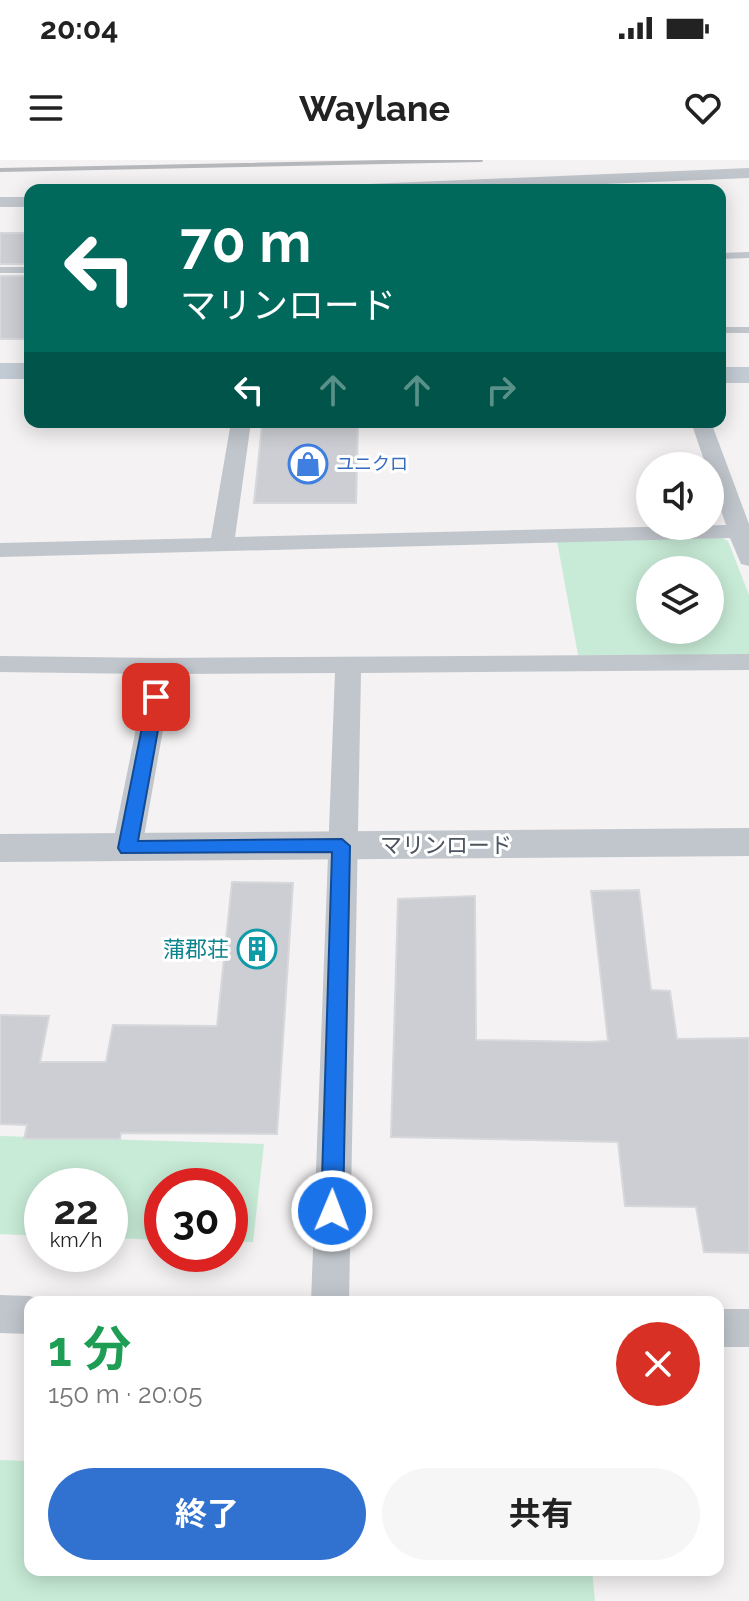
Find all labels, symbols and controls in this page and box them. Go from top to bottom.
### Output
text: 20:04 [40,11,118,46]
icon: menu [24,86,68,130]
icon: heart [681,86,725,130]
text: Waylane [299,87,450,129]
text: 70 m [180,209,311,275]
icon: left [48,216,152,320]
text: マリンロード [180,284,396,326]
icon: left [227,368,271,412]
icon: ahead [311,368,355,412]
icon: ahead [395,368,439,412]
icon: right [479,368,523,412]
shop icon: ユニクロ [287,443,329,485]
map controls [636,452,724,644]
button: sound [636,452,724,540]
place label: ユニクロ [336,453,408,474]
button: layers [636,556,724,644]
pin [122,663,190,731]
icon: arrive [134,675,178,719]
street label: マリンロード [380,832,512,858]
building icon: 蒲郡荘 [236,928,278,970]
place label: 蒲郡荘 [163,936,229,962]
speed limit sign: 30 [144,1168,248,1272]
position arrow [290,1169,374,1253]
text: 22 [53,1186,99,1233]
text: km/h [50,1228,102,1252]
text: 1 分 [48,1321,131,1377]
button: close [616,1322,700,1406]
text: 150 m · 20:05 [48,1379,202,1409]
button: 終了 [48,1468,366,1560]
button: 共有 [382,1468,700,1560]

